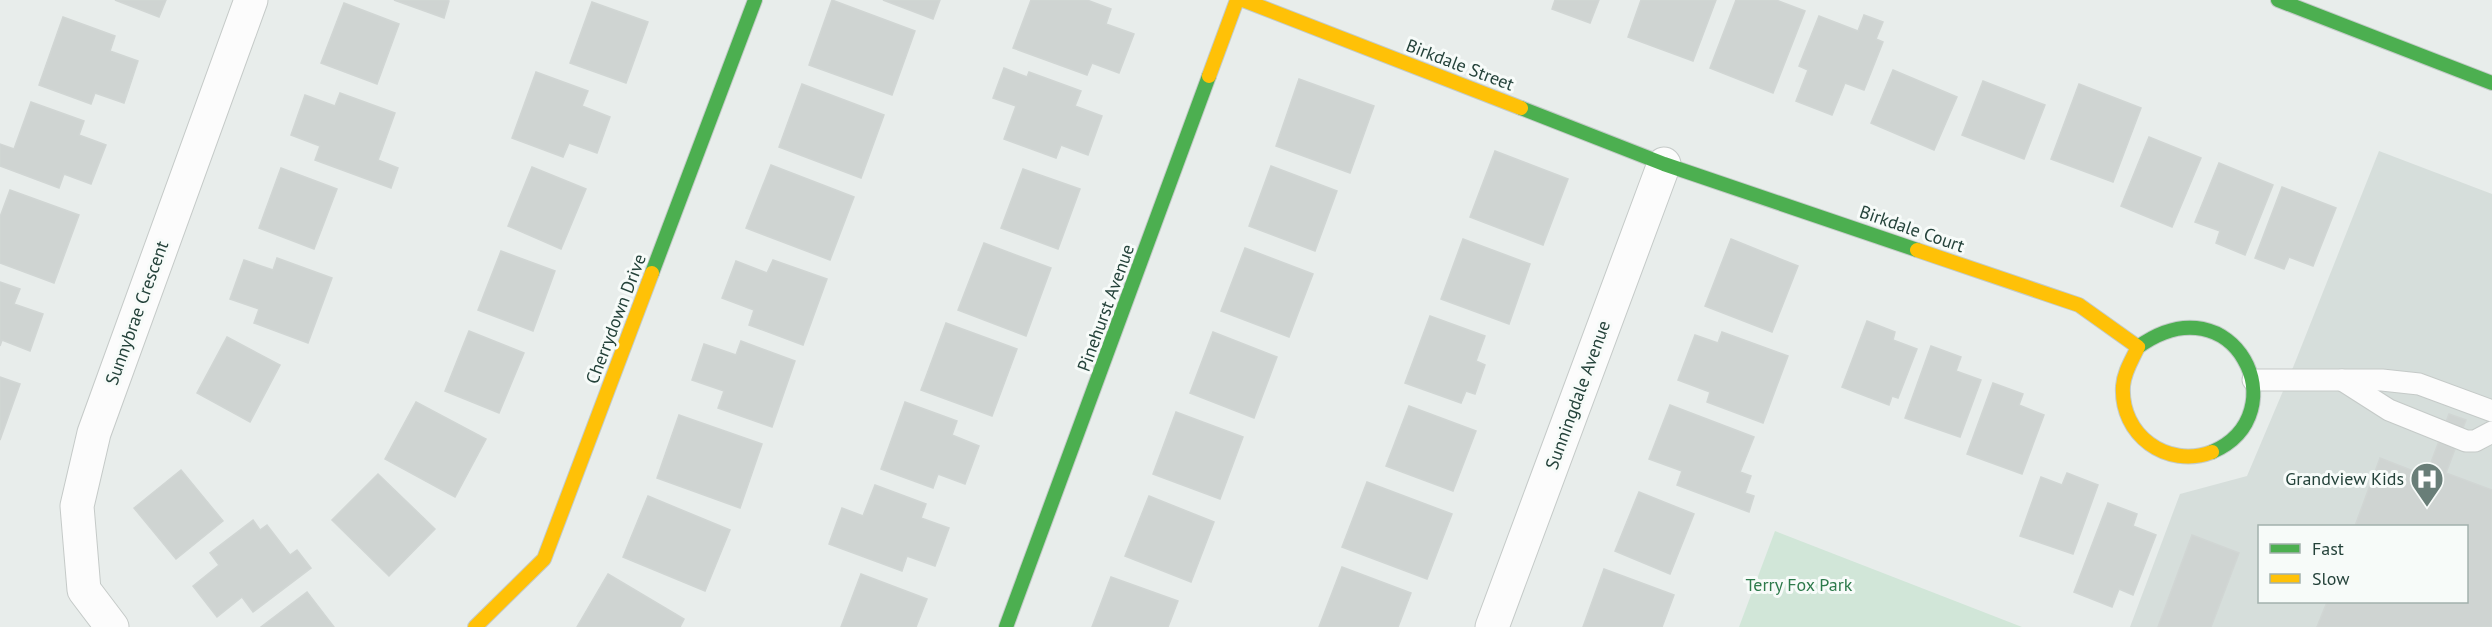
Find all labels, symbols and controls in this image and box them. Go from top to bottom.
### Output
street label: Birkdale Street [1403,33,1517,96]
street label: Birkdale Court [1857,200,1968,257]
street label: Sunnybrae Crescent [100,238,173,388]
street label: Pinehurst Avenue [1072,241,1139,375]
street label: Cherrydown Drive [580,251,651,387]
street label: Sunningdale Avenue [1540,317,1615,472]
hospital icon: Grandview Kids [2409,461,2445,508]
place label: Grandview Kids [2285,467,2404,490]
legend [2258,525,2468,603]
text: Fast [2312,537,2344,560]
text: Slow [2312,567,2350,590]
park label: Terry Fox Park [1746,573,1853,596]

